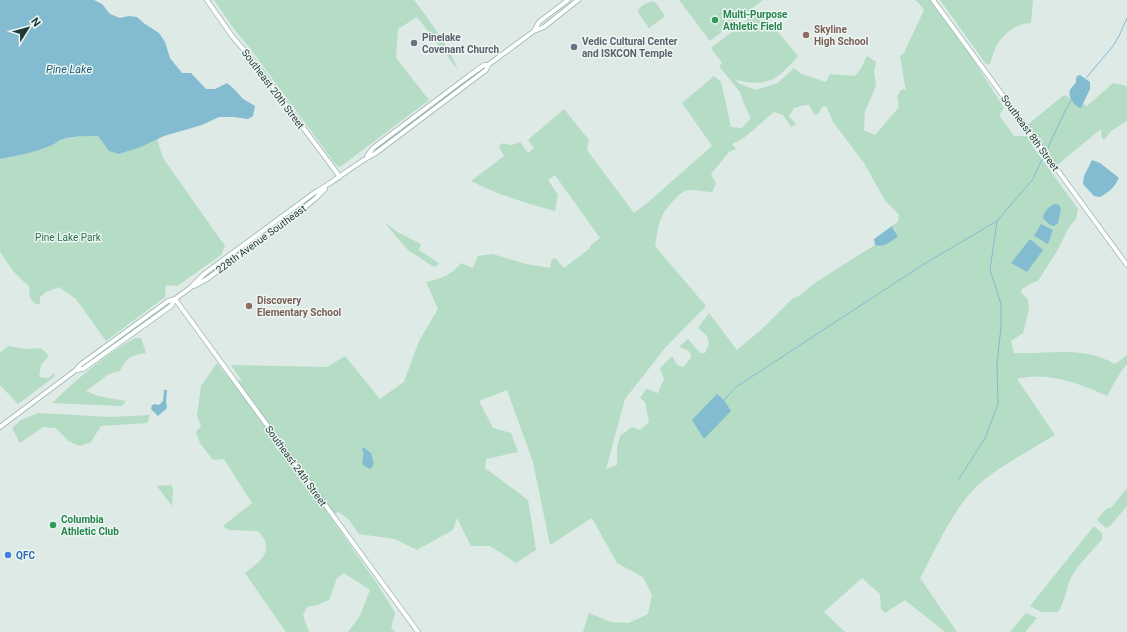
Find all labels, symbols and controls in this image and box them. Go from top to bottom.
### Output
north arrow [8,8,48,48]
place label: Multi-Purpose Athletic Field [723,9,788,32]
text: N [28,15,43,29]
marker: Multi-Purpose Athletic Field [710,15,720,25]
place label: Skyline High School [814,24,869,47]
marker: Skyline High School [801,30,811,40]
place label: Pinelake Covenant Church [422,32,499,55]
place label: Vedic Cultural Center and ISKCON Temple [582,36,678,59]
marker: Pinelake Covenant Church [409,38,419,48]
marker: Vedic Cultural Center and ISKCON Temple [569,42,579,52]
street label: Southeast 20th Street [240,47,306,131]
water label: Pine Lake [46,63,92,76]
street label: Southeast 8th Street [999,93,1061,173]
street label: 228th Avenue Southeast [214,203,308,275]
park label: Pine Lake Park [35,232,102,243]
place label: Discovery Elementary School [257,295,342,318]
marker: Discovery Elementary School [244,301,254,311]
street label: Southeast 24th Street [263,424,329,508]
place label: Columbia Athletic Club [61,514,119,537]
marker: Columbia Athletic Club [48,520,58,530]
marker: QFC [3,550,13,560]
place label: QFC [16,550,35,561]

